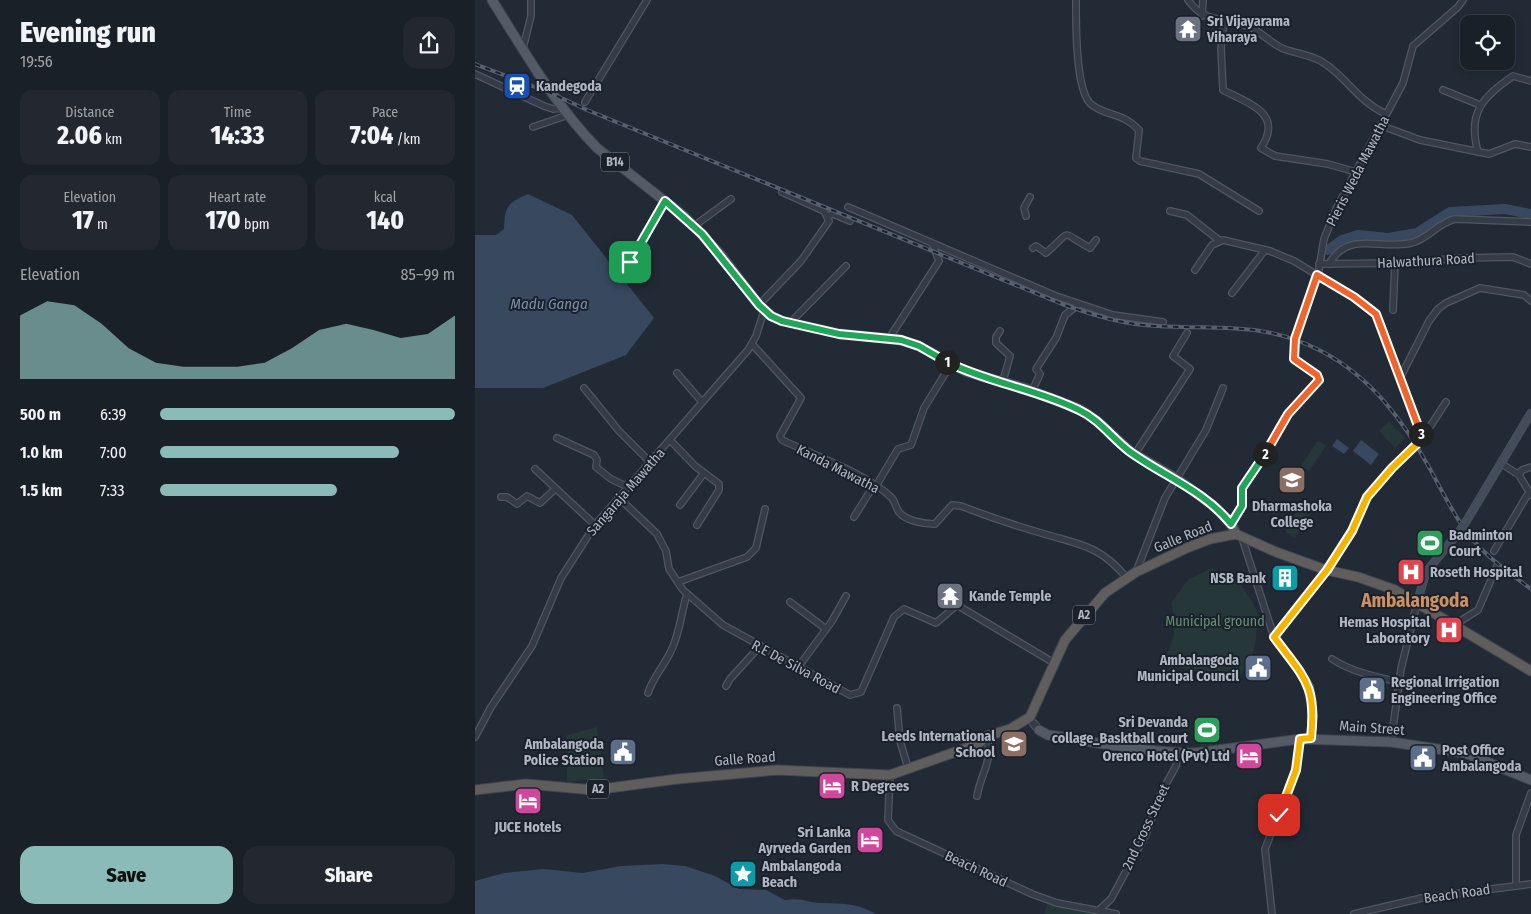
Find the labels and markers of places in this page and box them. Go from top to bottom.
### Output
place label: Sri Vijayarama Viharaya [1206,13,1290,46]
temple icon: Sri Vijayarama Viharaya [1173,14,1203,44]
station icon: Kandegoda [502,71,532,101]
place label: Kandegoda [536,78,602,95]
pin [609,241,651,283]
pin: 1 [935,350,959,374]
pin: 3 [1409,422,1433,446]
pin: 2 [1253,442,1277,466]
school or university icon: Dharmashoka College [1277,465,1307,495]
place label: Dharmashoka College [1252,498,1332,531]
place label: Badminton Court [1449,527,1513,560]
sports icon: Badminton Court [1415,528,1445,558]
hospital icon: Roseth Hospital [1396,557,1426,587]
building icon: NSB Bank [1270,563,1300,593]
place label: Roseth Hospital [1430,564,1522,581]
place label: NSB Bank [1210,570,1267,587]
temple icon: Kande Temple [935,581,965,611]
place label: Kande Temple [969,588,1051,605]
place label: Hemas Hospital Laboratory [1339,614,1430,647]
hospital icon: Hemas Hospital Laboratory [1434,615,1464,645]
place label: Ambalangoda Municipal Council [1137,652,1239,685]
public building icon: Ambalangoda Municipal Council [1243,653,1273,683]
place label: Regional Irrigation Engineering Office [1391,674,1499,707]
public building icon: Regional Irrigation Engineering Office [1357,675,1387,705]
place label: Sri Devanda collage_Basktball court [1052,714,1189,747]
sports icon: Sri Devanda collage_Basktball court [1192,715,1222,745]
place label: Leeds International School [882,728,995,761]
school or university icon: Leeds International School [999,729,1029,759]
place label: Ambalangoda Police Station [524,736,604,769]
public building icon: Ambalangoda Police Station [608,737,638,767]
hotel icon: Orenco Hotel (Pvt) Ltd [1234,741,1264,771]
place label: Post Office Ambalangoda [1441,742,1521,775]
public building icon: Post Office Ambalangoda [1408,743,1438,773]
place label: Orenco Hotel (Pvt) Ltd [1103,748,1230,765]
hotel icon: R Degrees [817,771,847,801]
place label: R Degrees [851,778,909,795]
hotel icon: JUCE Hotels [513,786,543,816]
pin [1258,794,1300,836]
place label: JUCE Hotels [494,819,561,836]
place label: Sri Lanka Ayrveda Garden [758,824,851,857]
hotel icon: Sri Lanka Ayrveda Garden [855,825,885,855]
place label: Ambalangoda Beach [761,858,841,891]
place icon: Ambalangoda Beach [728,859,758,889]

